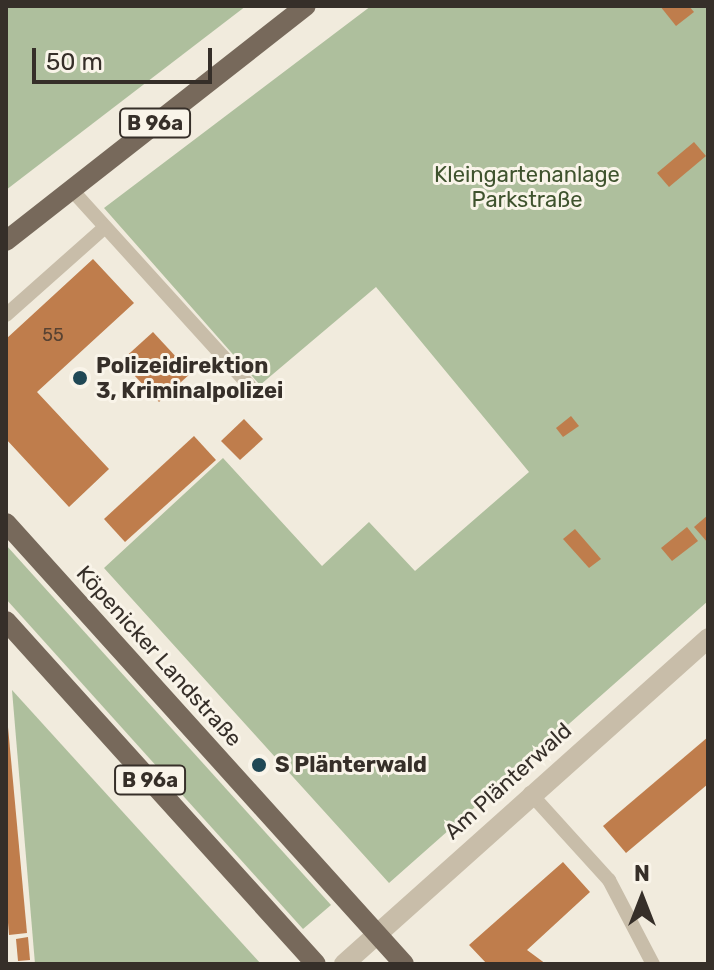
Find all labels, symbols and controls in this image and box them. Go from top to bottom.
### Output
scale bar [36,32,216,82]
text: 50 m [46,48,103,76]
road number: B 96a [119,107,191,139]
park label: Kleingartenanlage Parkstraße [434,161,620,212]
house number: 55 [42,324,64,346]
place label: Polizeidirektion 3, Kriminalpolizei [96,352,283,404]
marker: Polizeidirektion 3, Kriminalpolizei [71,369,89,387]
street label: Köpenicker Landstraße [71,560,247,752]
street label: Am Plänterwald [439,717,577,845]
place label: S Plänterwald [275,752,427,778]
marker: S Plänterwald [250,756,268,774]
road number: B 96a [114,764,186,796]
north arrow [602,858,682,938]
text: N [634,860,650,887]

